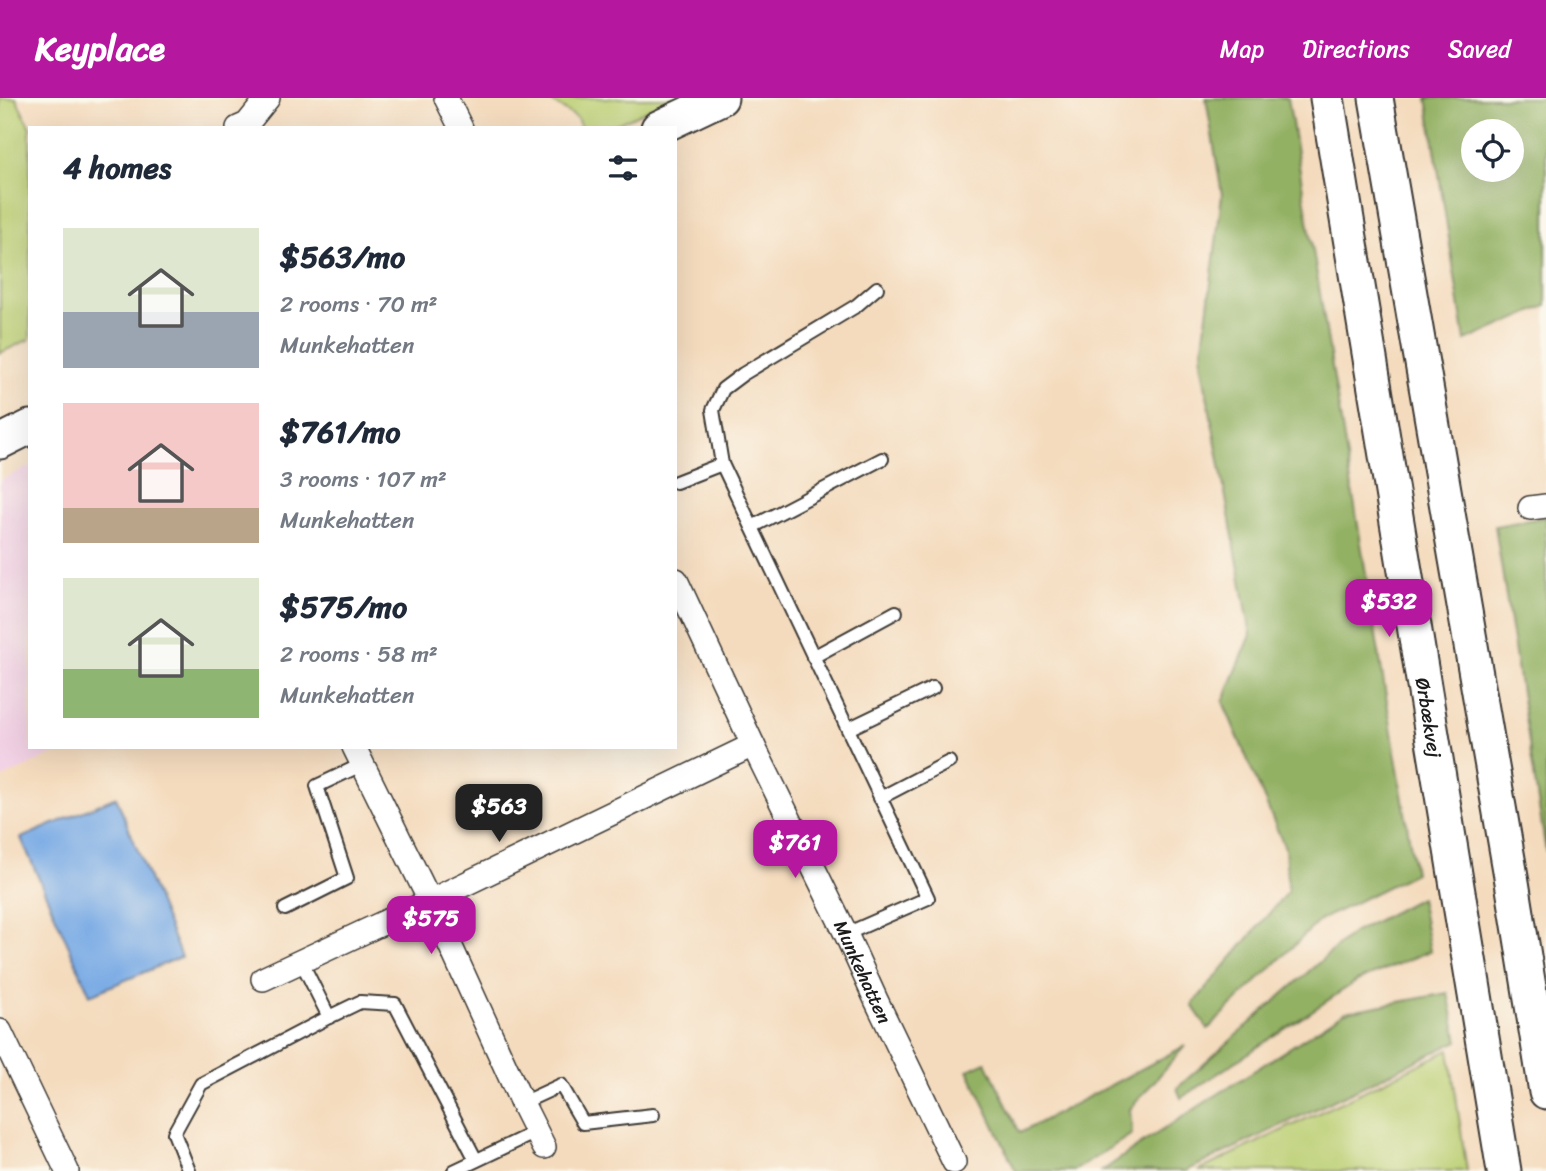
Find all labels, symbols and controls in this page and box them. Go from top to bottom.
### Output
text: Keyplace [35,20,165,78]
text: Map [1220,28,1264,70]
text: Directions [1302,28,1410,70]
text: Saved [1448,28,1511,70]
map controls [1461,119,1524,182]
button: locate [1461,119,1524,182]
text: 4 homes [63,141,171,195]
icon: filters [604,149,642,187]
text: $563/mo [280,230,405,284]
icon: home [119,256,203,340]
text: 2 rooms · 70 m² [280,284,438,325]
text: Munkehatten [280,325,414,366]
text: $761/mo [280,405,400,459]
icon: home [119,431,203,515]
text: 3 rooms · 107 m² [280,459,447,500]
text: Munkehatten [280,500,414,541]
text: $575/mo [280,580,407,634]
pin: $532 [1348,580,1430,639]
text: $532 [1361,581,1417,622]
icon: home [119,606,203,690]
text: 2 rooms · 58 m² [280,634,438,675]
text: Munkehatten [280,675,414,716]
street label: Ørbækvej [1406,675,1452,761]
pin: $563 [458,784,540,844]
text: $563 [471,786,527,827]
pin: $761 [754,820,836,880]
text: $761 [769,822,821,863]
pin: $575 [390,896,472,956]
text: $575 [403,898,459,939]
street label: Munkehatten [824,914,901,1029]

